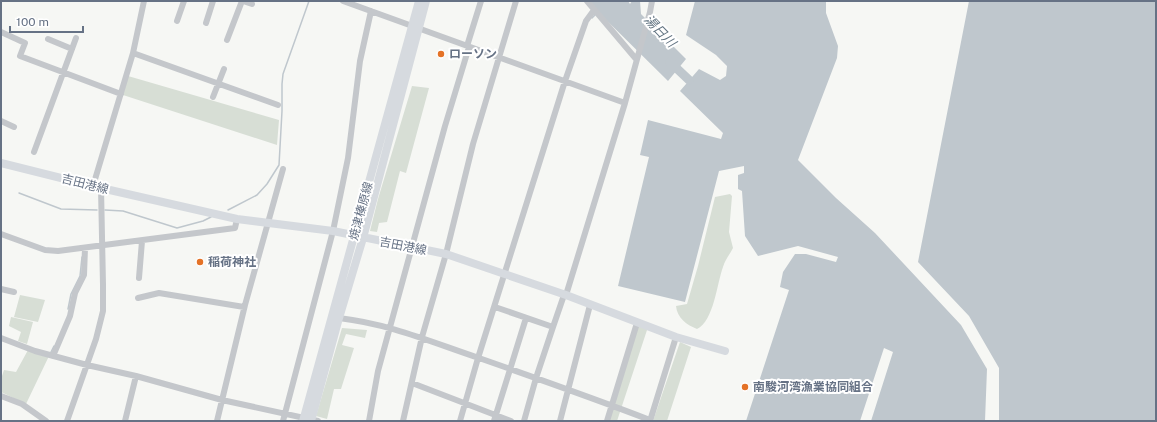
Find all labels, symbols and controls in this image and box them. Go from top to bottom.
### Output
scale bar [10,8,83,34]
water label: 湯日川 [641,12,680,52]
text: 100 m [16,15,49,29]
place label: ローソン [449,47,497,61]
marker: ローソン [436,49,446,59]
street label: 吉田港線 [60,171,110,197]
street label: 焼津榛原線 [346,180,376,242]
street label: 吉田港線 [378,235,428,257]
place label: 稲荷神社 [208,255,256,269]
marker: 稲荷神社 [195,257,205,267]
place label: 南駿河湾漁業協同組合 [753,380,873,394]
marker: 南駿河湾漁業協同組合 [740,382,750,392]

